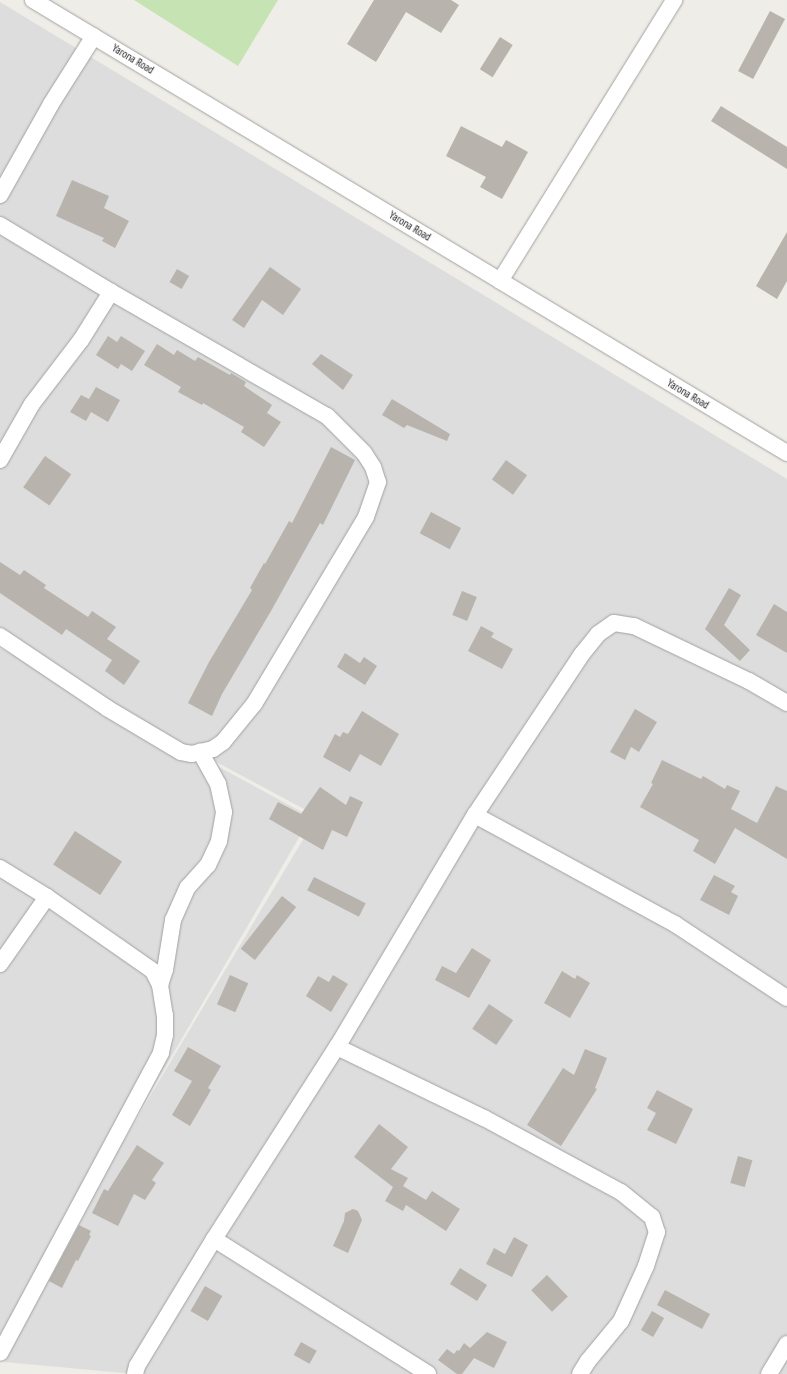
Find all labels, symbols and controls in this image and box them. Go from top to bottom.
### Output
street label: Yarona Road [110,41,156,77]
street label: Yarona Road [387,208,433,244]
street label: Yarona Road [665,376,711,412]

